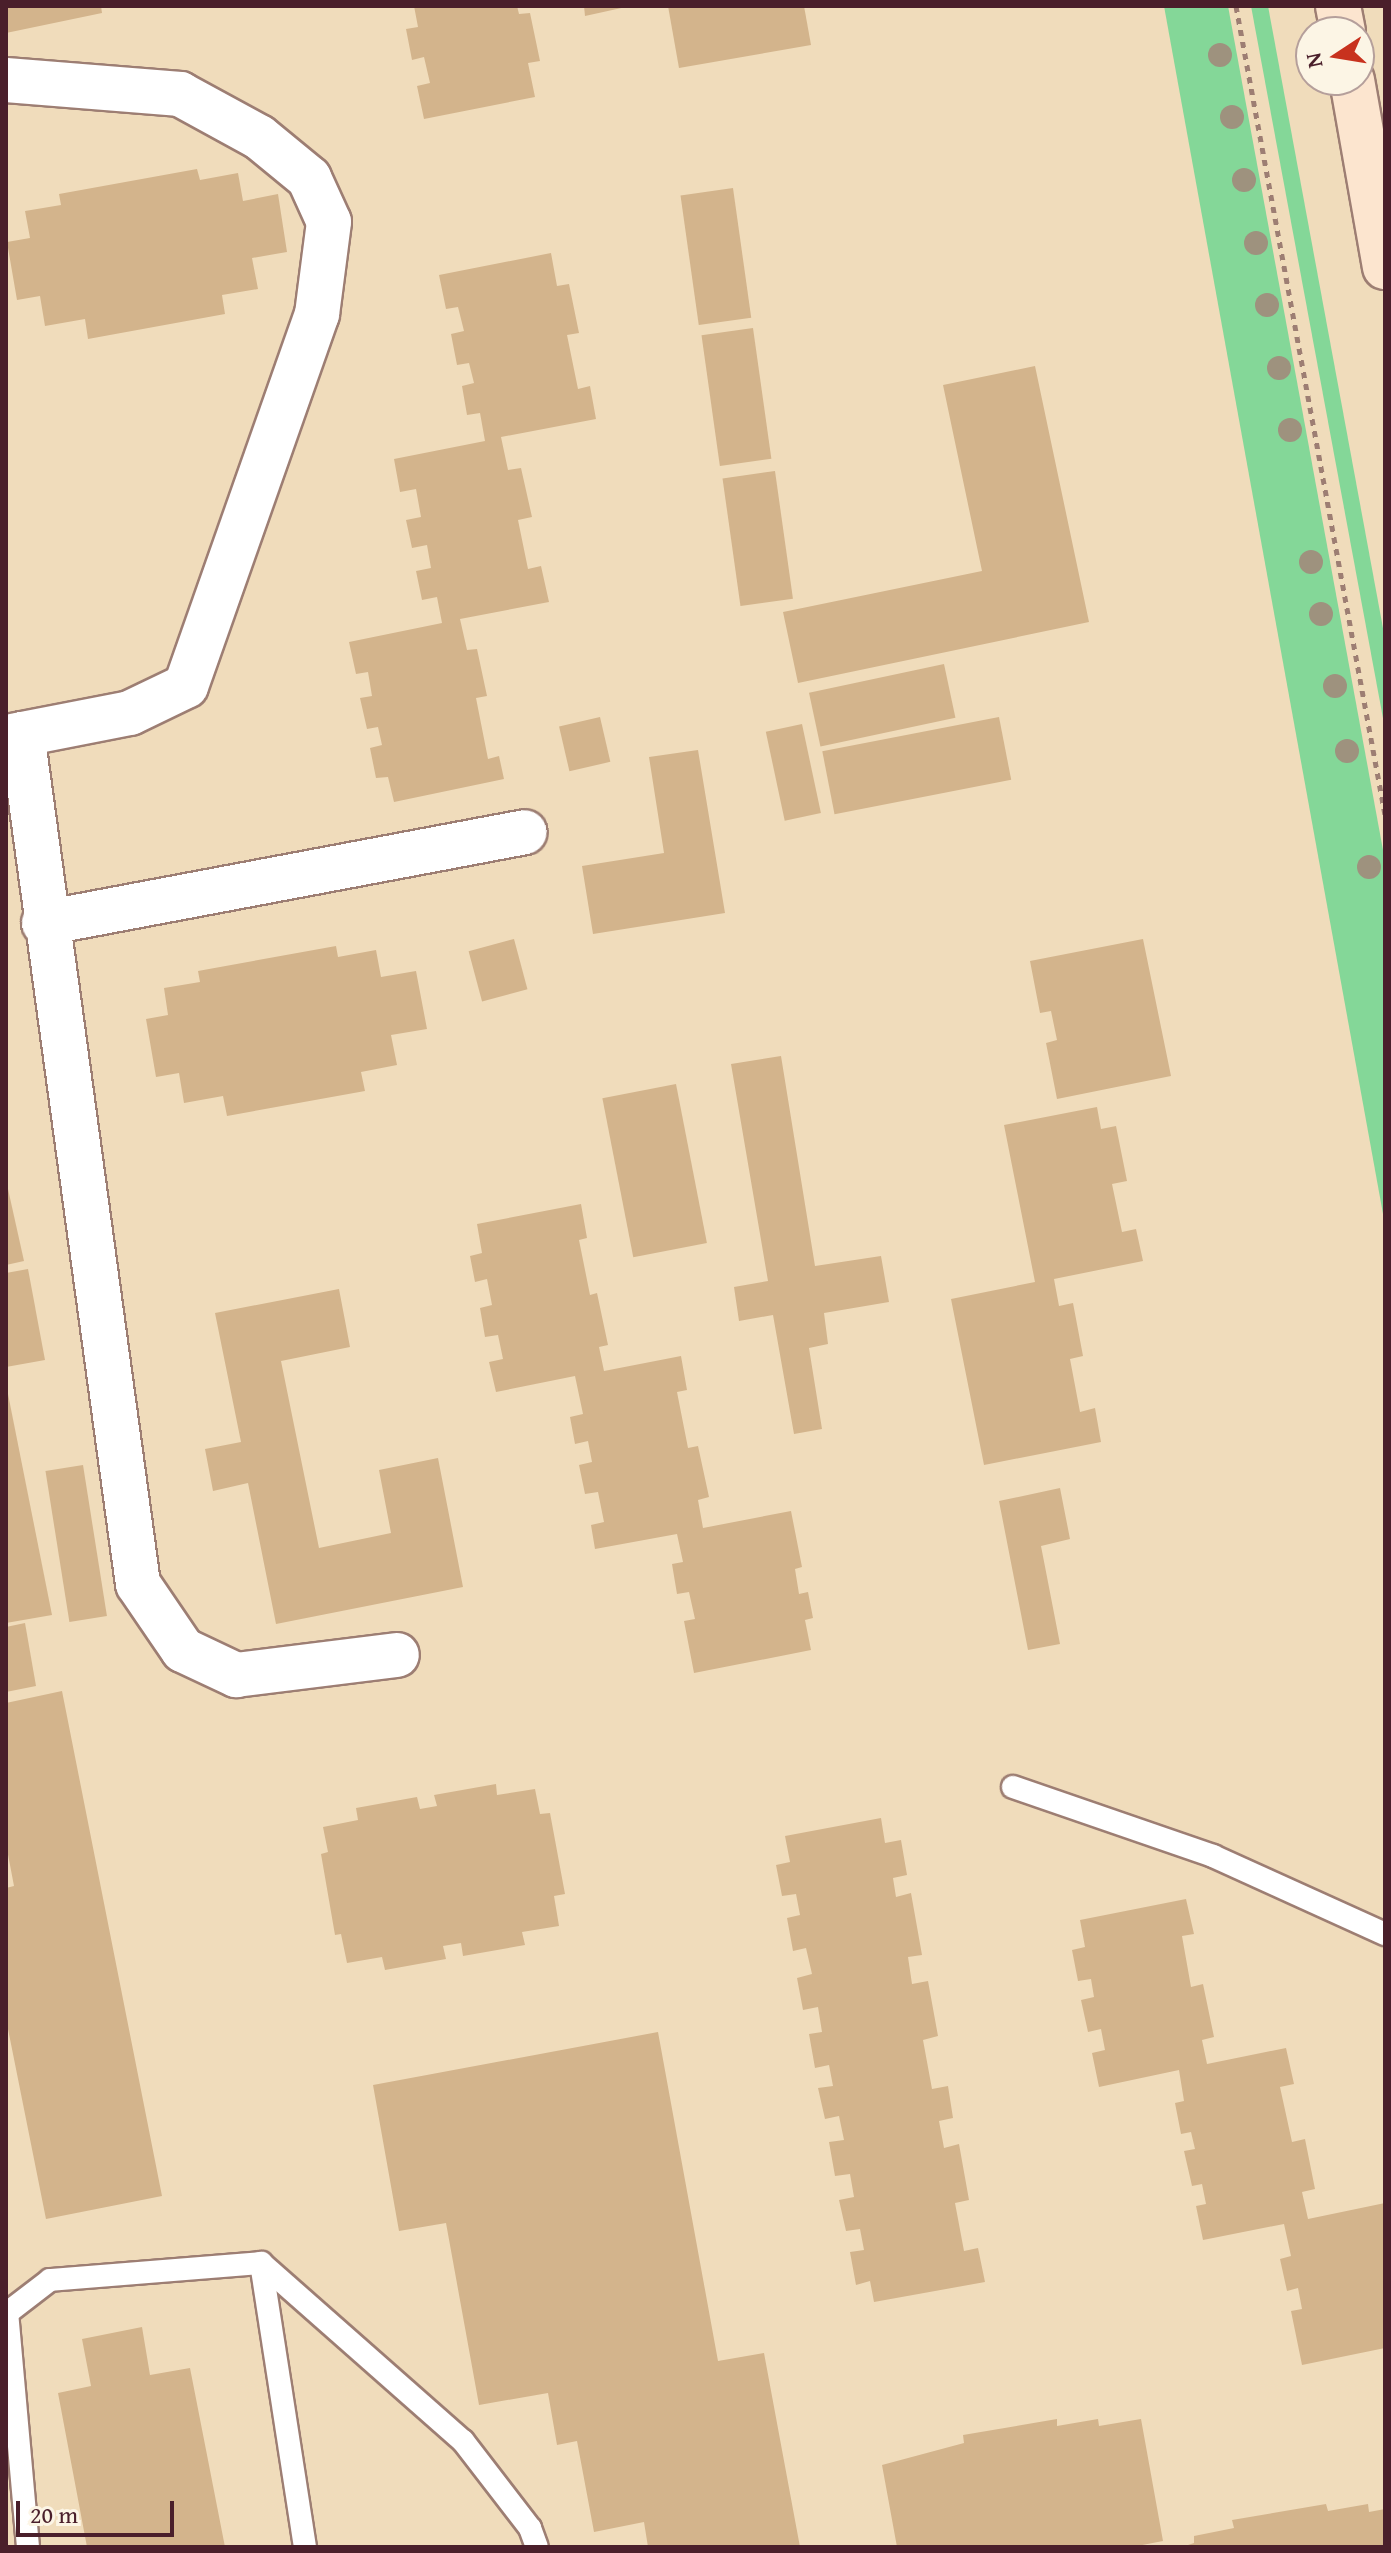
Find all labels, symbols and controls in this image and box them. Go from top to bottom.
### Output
north arrow [1295,16,1375,96]
text: N [1296,50,1331,71]
scale bar [20,2485,178,2535]
text: 20 m [30,2497,78,2532]

